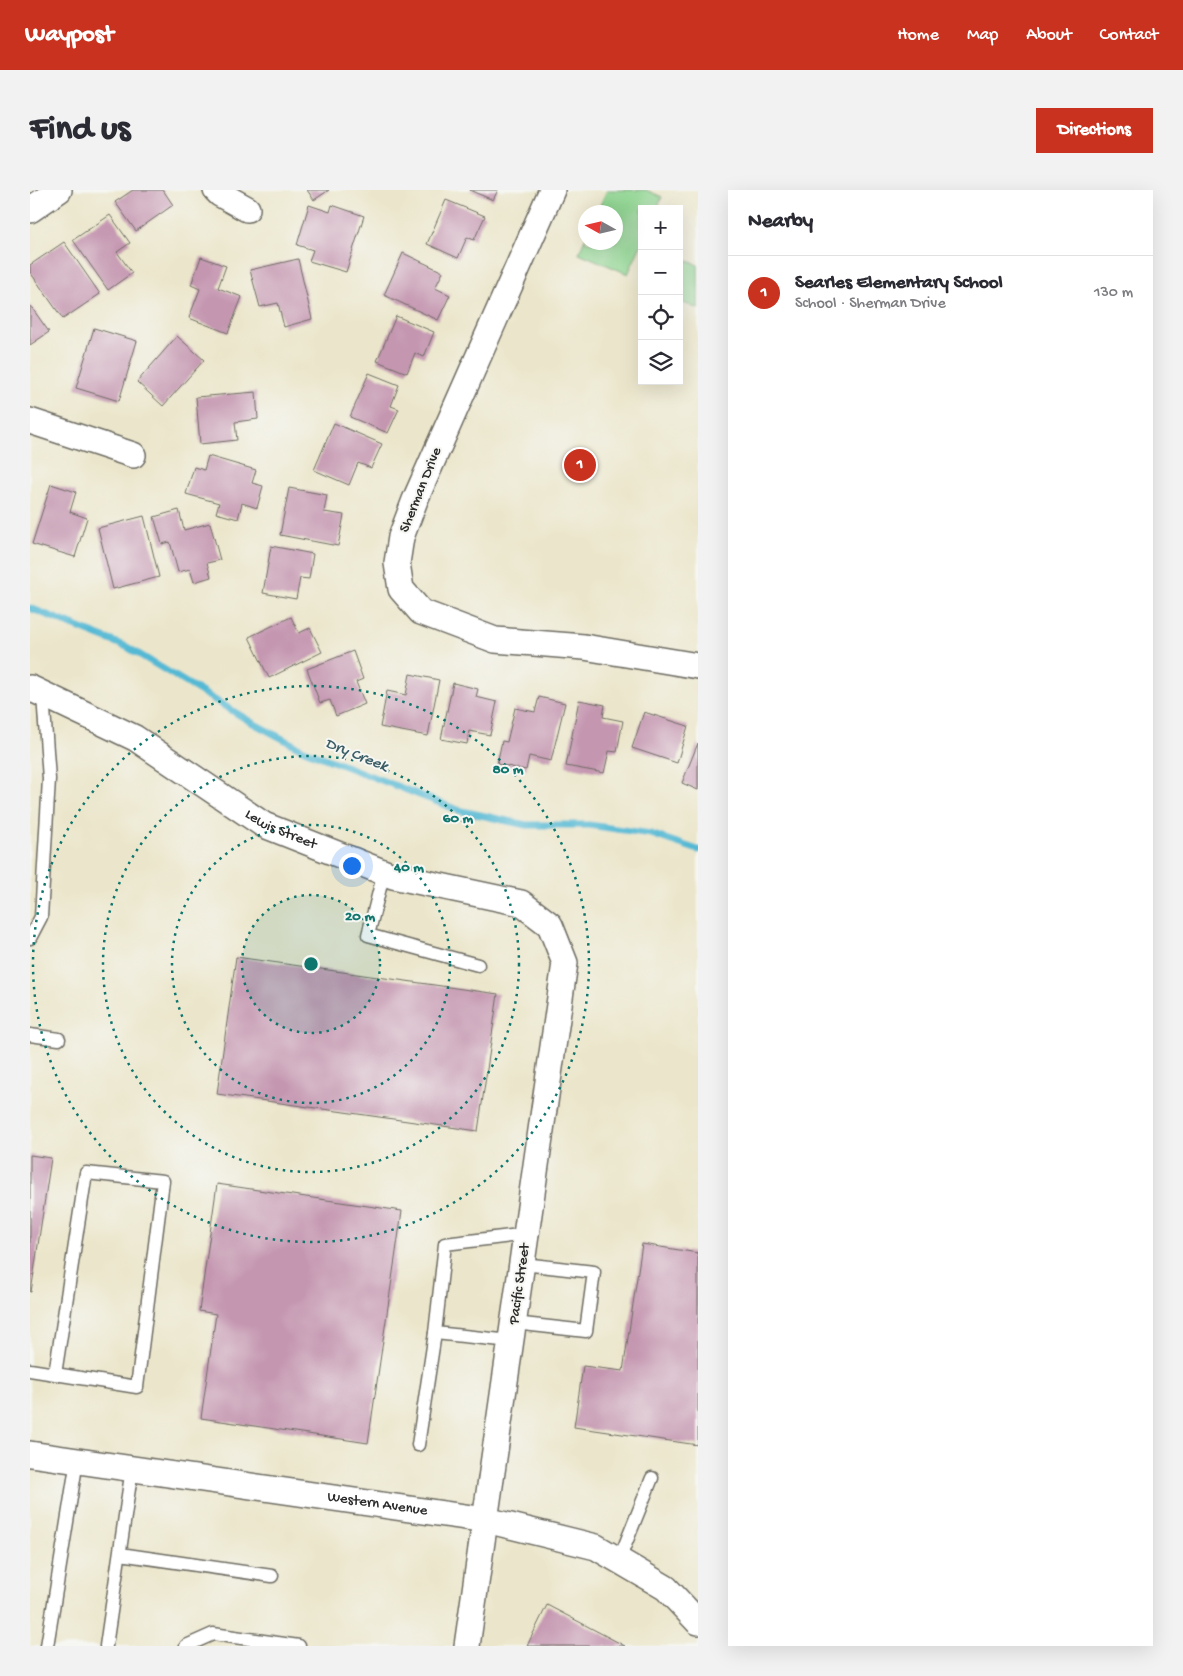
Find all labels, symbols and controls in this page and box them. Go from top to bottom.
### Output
text: Waypost [25,21,113,50]
text: Home [897,25,939,46]
text: Map [967,25,998,46]
text: About [1026,25,1072,46]
text: Contact [1100,25,1158,46]
button: Directions [1036,108,1153,153]
text: Find us [30,110,130,151]
north arrow [578,205,623,250]
map controls [638,205,683,385]
button: + [638,205,683,250]
text: Nearby [748,210,813,235]
button: − [638,250,683,295]
text: Searles Elementary School [795,272,1003,295]
text: 1 [761,284,767,303]
text: 130 m [1094,284,1133,303]
button: locate [638,295,683,340]
text: School · Sherman Drive [795,295,946,314]
button: layers [638,340,683,385]
street label: Sherman Drive [396,444,446,535]
pin: 1 [564,446,596,484]
water label: Dry Creek [322,735,392,778]
text: 80 m [493,761,524,779]
street label: Lewis Street [241,806,321,855]
text: 60 m [443,810,474,828]
your location [339,853,365,879]
text: 40 m [393,859,424,877]
text: 20 m [345,908,375,926]
centre of rings [302,955,320,973]
street label: Pacific Street [505,1241,535,1327]
street label: Western Avenue [326,1488,429,1520]

